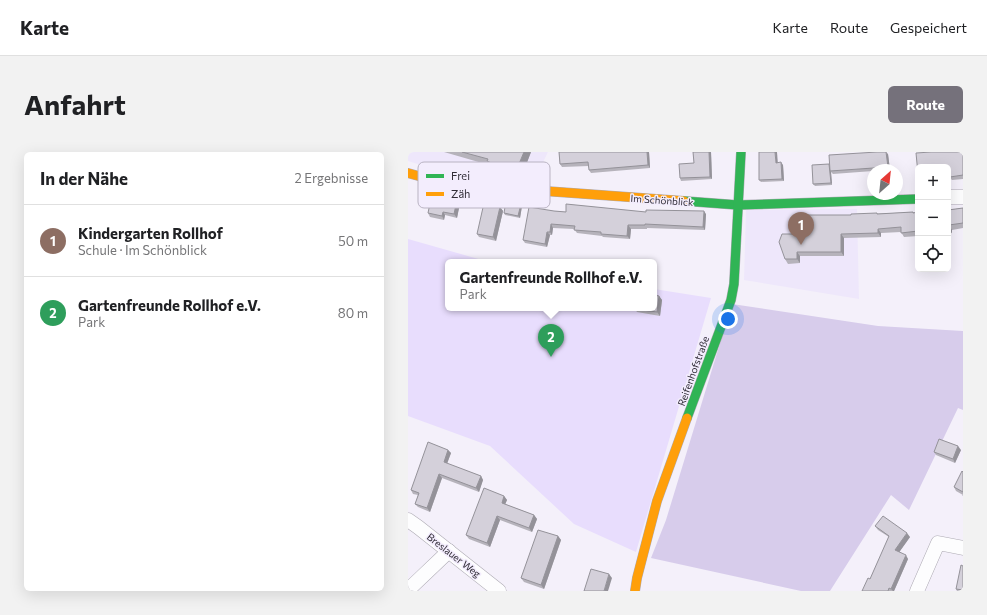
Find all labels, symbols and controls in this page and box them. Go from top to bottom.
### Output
text: Karte [20,16,69,39]
text: Karte [773,19,808,36]
text: Route [830,19,868,36]
text: Gespeichert [890,19,967,36]
button: Route [888,86,963,123]
text: Anfahrt [24,87,126,121]
legend [418,162,550,208]
north arrow [867,164,903,200]
map controls [915,164,951,272]
button: + [915,164,951,200]
text: In der Nähe [40,168,128,189]
text: Frei [451,169,470,182]
text: 2 Ergebnisse [294,170,368,186]
text: Zäh [451,187,470,200]
street label: Im Schönblick [630,192,694,208]
button: − [915,200,951,236]
pin: 1 [788,212,814,245]
text: Kindergarten Rollhof [78,224,223,242]
text: 1 [50,233,56,249]
text: 50 m [338,233,368,249]
button: locate [915,236,951,272]
text: Schule · Im Schönblick [78,242,207,258]
popup [445,259,657,311]
text: Gartenfreunde Rollhof e.V. [460,268,642,286]
text: Park [460,286,487,302]
text: Gartenfreunde Rollhof e.V. [78,296,261,314]
text: 2 [49,305,57,321]
text: 80 m [338,305,368,321]
your location [718,309,738,329]
text: Park [78,314,105,330]
pin: 2 [538,324,564,357]
street label: Reifenhofstraße [675,334,711,408]
street label: Breslauer Weg [425,530,484,580]

